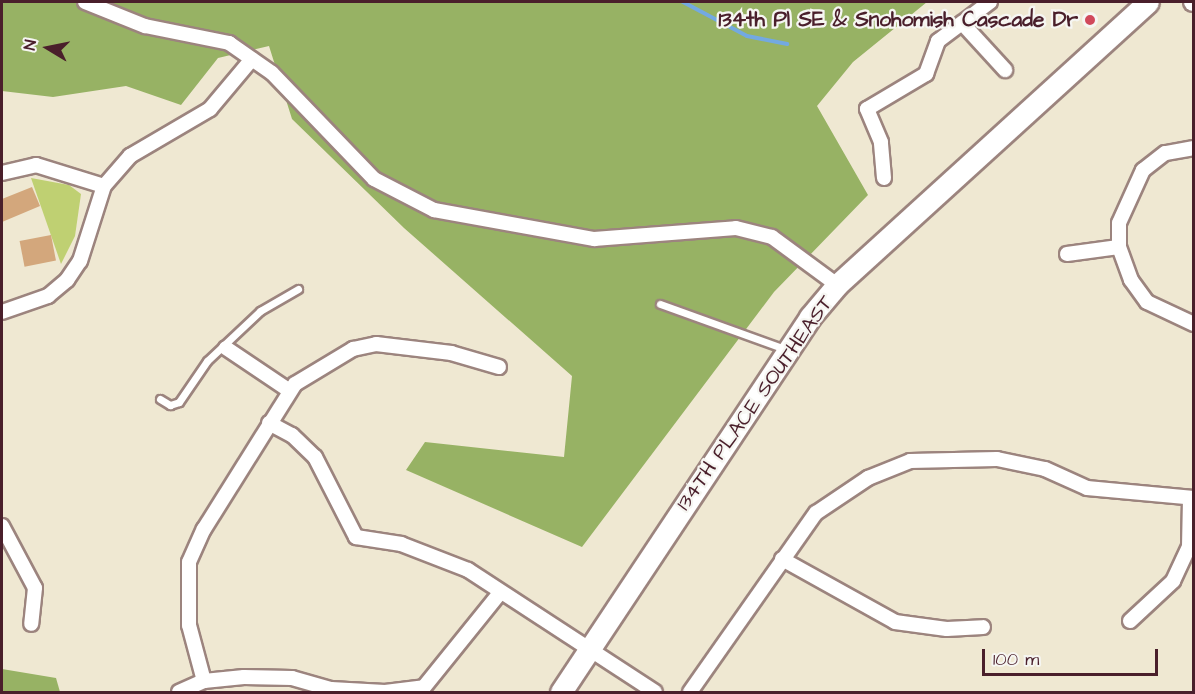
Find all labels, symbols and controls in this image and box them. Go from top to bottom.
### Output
place label: 134th Pl SE & Snohomish Cascade Dr [718,7,1078,33]
marker: 134th Pl SE & Snohomish Cascade Dr [1083,13,1097,27]
north arrow [18,18,78,78]
text: N [19,38,42,52]
street label: 134TH PLACE SOUTHEAST [671,291,839,515]
scale bar [985,637,1160,675]
text: 100 m [993,647,1039,672]

